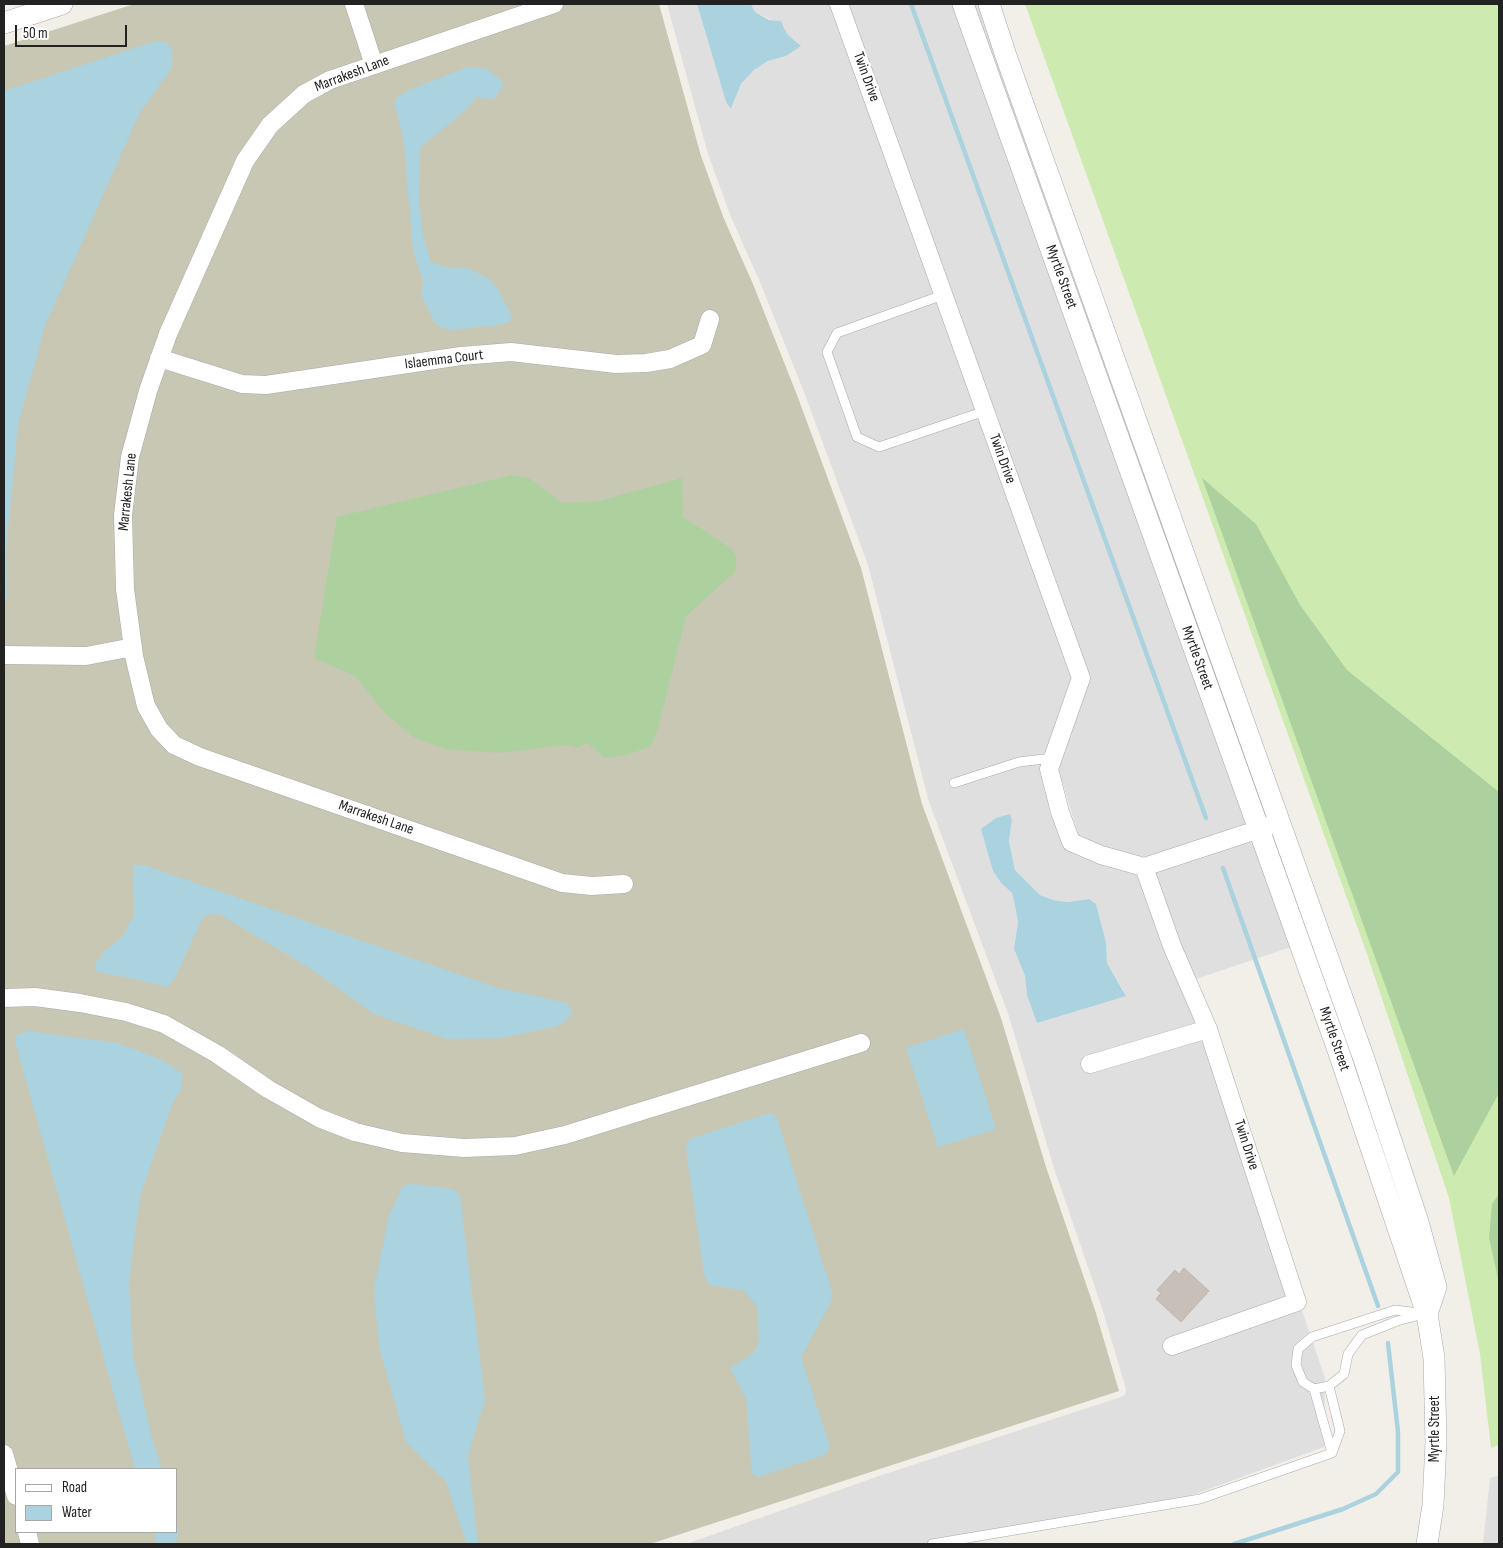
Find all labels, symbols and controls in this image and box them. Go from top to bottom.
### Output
scale bar [18,15,130,47]
text: 50 m [23,24,48,43]
street label: Twin Drive [849,50,883,104]
street label: Marrakesh Lane [312,52,392,96]
street label: Myrtle Street [1041,243,1081,311]
street label: Islaemma Court [404,346,484,374]
street label: Twin Drive [985,432,1019,486]
street label: Marrakesh Lane [115,452,141,532]
street label: Myrtle Street [1177,624,1217,692]
street label: Marrakesh Lane [336,797,416,839]
street label: Myrtle Street [1315,1005,1353,1073]
street label: Twin Drive [1229,1118,1263,1172]
street label: Myrtle Street [1426,1396,1444,1462]
legend [15,1468,178,1533]
text: Road [62,1478,87,1497]
text: Water [62,1503,92,1522]

